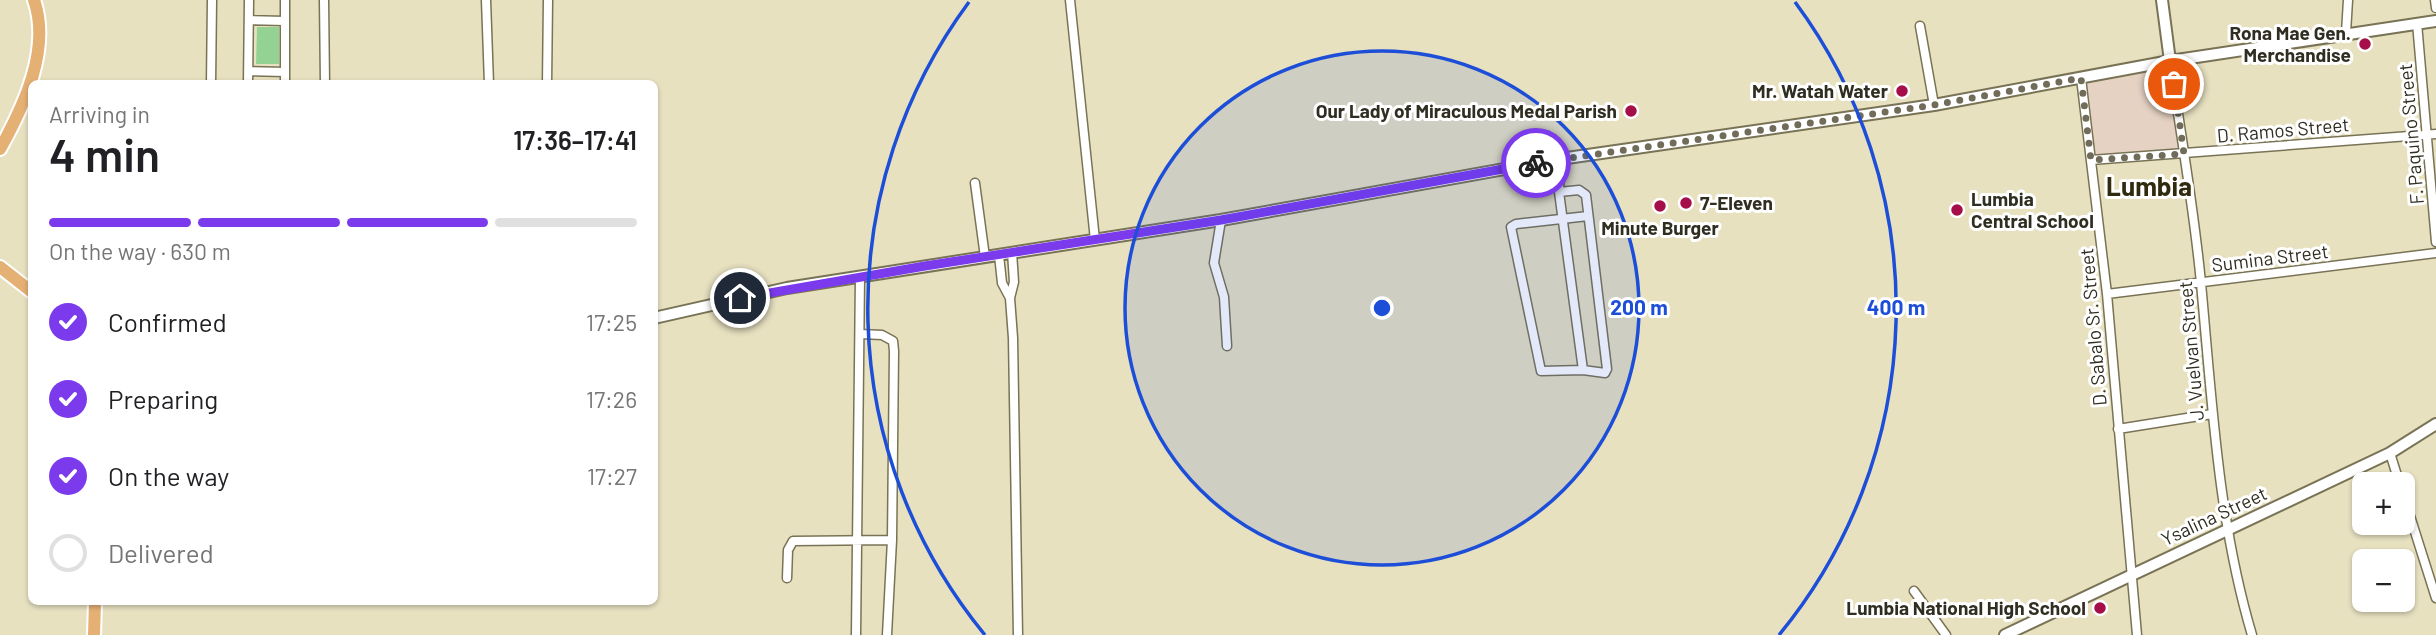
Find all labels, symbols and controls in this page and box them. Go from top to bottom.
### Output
place label: Rona Mae Gen. Merchandise [2230,21,2351,66]
marker: Rona Mae Gen. Merchandise [2357,36,2373,52]
pin [2144,54,2204,114]
street label: F. Paquino Street [2393,63,2428,205]
icon: bag [2155,65,2193,103]
place label: Mr. Watah Water [1752,79,1889,102]
marker: Mr. Watah Water [1894,83,1910,99]
place label: Our Lady of Miraculous Medal Parish [1316,99,1617,122]
text: Arriving in [49,100,150,128]
marker: Our Lady of Miraculous Medal Parish [1623,103,1639,119]
street label: D. Ramos Street [2216,112,2350,147]
text: 17:36–17:41 [513,124,637,155]
text: 4 min [49,126,160,181]
courier [1501,128,1571,198]
icon: bike [1517,144,1555,182]
district label: Lumbia [2106,170,2192,201]
place label: Lumbia Central School [1971,187,2094,232]
place label: 7-Eleven [1700,191,1773,214]
marker: 7-Eleven [1678,195,1694,211]
marker: Minute Burger [1652,198,1668,214]
marker: Lumbia Central School [1949,202,1965,218]
place label: Minute Burger [1601,216,1719,239]
text: On the way · 630 m [49,237,231,265]
street label: Sumina Street [2210,239,2330,276]
street label: D. Sabalo Sr. Street [2074,247,2111,407]
pin [710,268,770,328]
icon: home [721,279,759,317]
street label: J. Vuelvan Street [2173,280,2208,422]
text: 200 m [1610,294,1668,319]
text: 400 m [1867,294,1925,319]
centre of rings [1370,296,1394,320]
icon: check [49,303,87,341]
text: Confirmed [108,306,227,337]
text: 17:25 [586,308,637,336]
icon: check [49,380,87,418]
text: Preparing [108,383,218,414]
text: 17:26 [586,385,637,413]
icon: check [49,457,87,495]
text: On the way [108,460,229,491]
text: 17:27 [587,462,637,490]
map controls [2352,472,2415,612]
button: + [2352,472,2415,535]
street label: Ysalina Street [2157,481,2270,550]
text: Delivered [108,537,214,568]
button: − [2352,549,2415,612]
place label: Lumbia National High School [1846,596,2086,619]
marker: Lumbia National High School [2092,600,2108,616]

